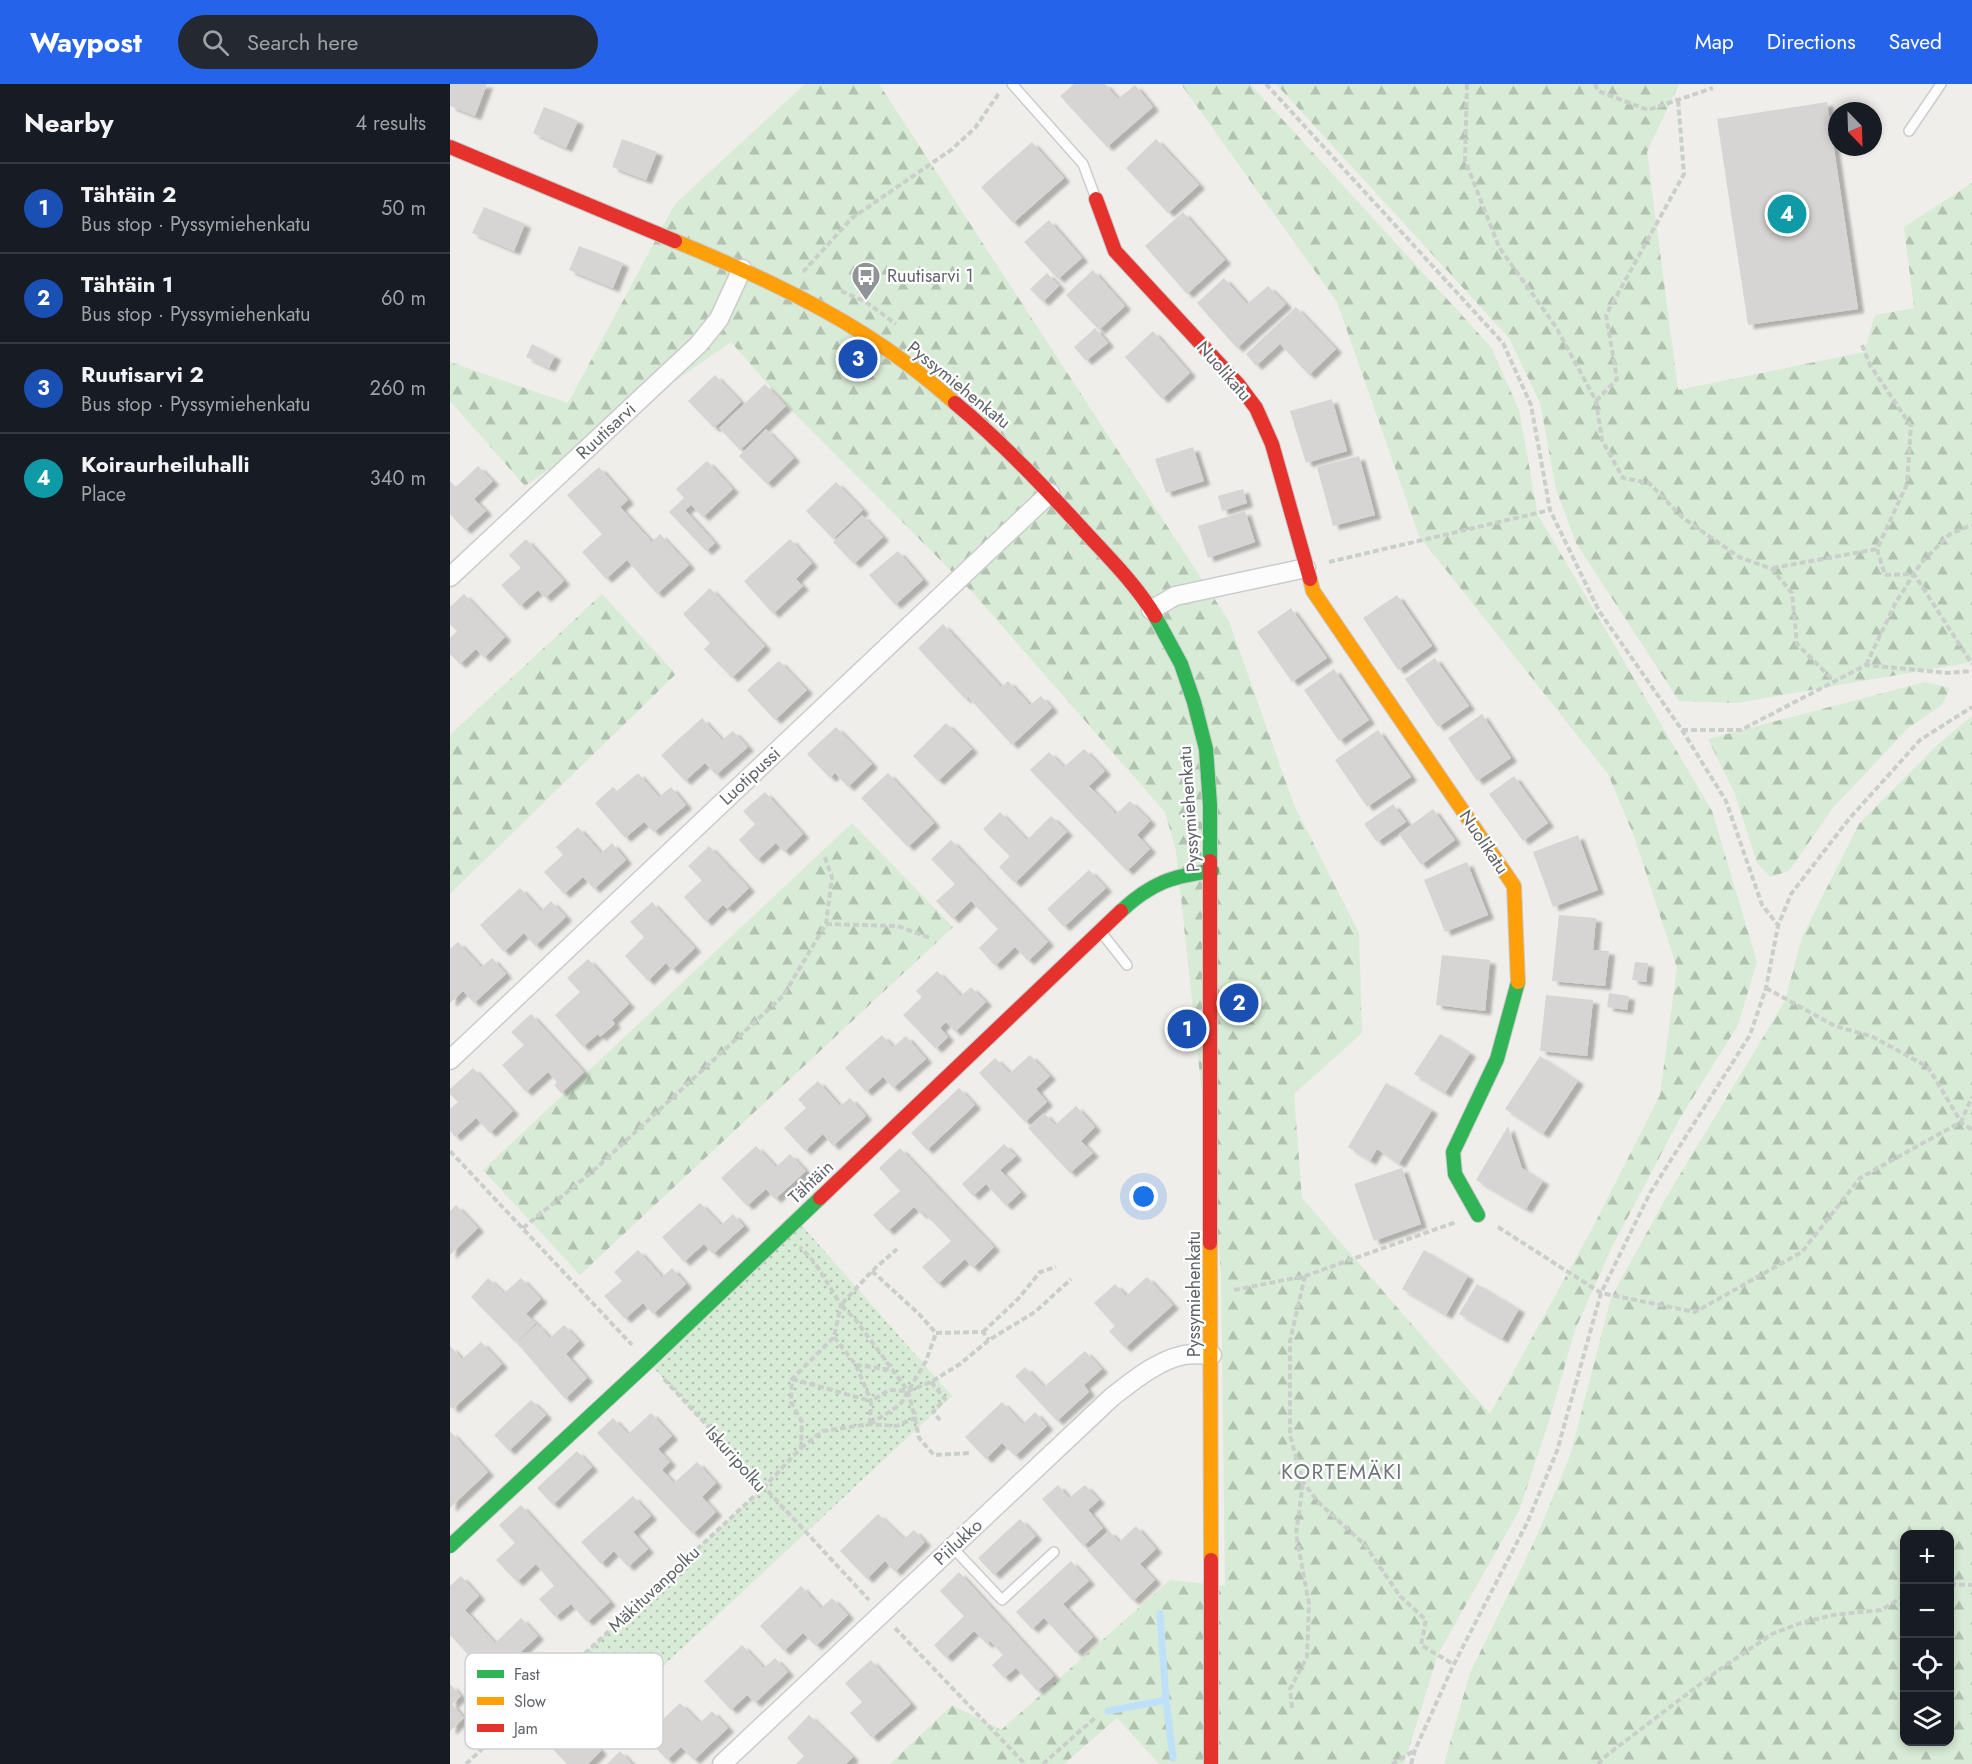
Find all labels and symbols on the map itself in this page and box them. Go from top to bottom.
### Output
north arrow [1828,102,1882,156]
pin: 4 [1768,192,1806,236]
bus stop icon: Ruutisarvi 1 [850,260,882,302]
place label: Ruutisarvi 1 [887,263,974,289]
street label: Pyssymiehenkatu [902,335,1016,435]
street label: Nuolikatu [1190,335,1258,407]
pin: 3 [838,336,878,382]
street label: Ruutisarvi [570,397,642,465]
street label: Luotipussi [714,741,786,811]
street label: Pyssymiehenkatu [1172,745,1206,873]
street label: Nuolikatu [1453,805,1515,879]
pin: 2 [1220,980,1258,1026]
pin: 1 [1168,1006,1206,1052]
street label: Tähtäin [782,1154,840,1210]
your location [1129,1182,1158,1211]
street label: Pyssymiehenkatu [1181,1231,1207,1357]
street label: Iskuripolku [699,1420,773,1498]
district label: KORTEMÄKI [1281,1457,1403,1487]
street label: Piilukko [928,1513,988,1571]
street label: Mäkituvanpolku [602,1540,706,1638]
legend [465,1653,663,1749]
text: Fast [514,1663,540,1686]
text: Slow [514,1690,546,1713]
text: Jam [512,1717,538,1740]

